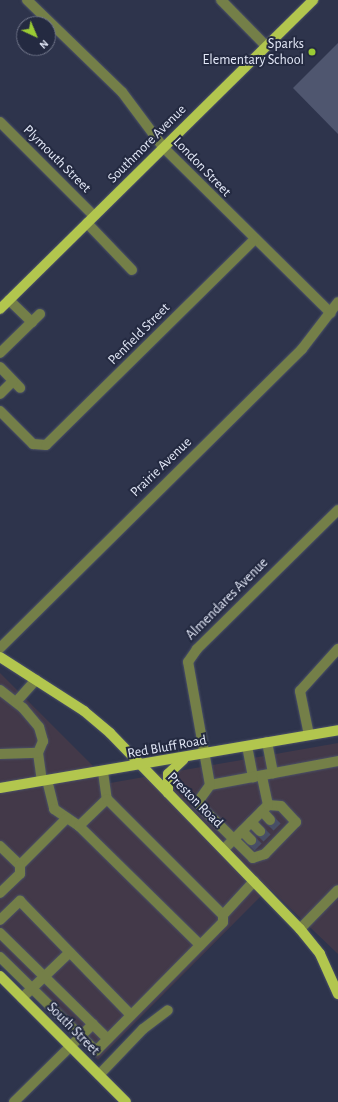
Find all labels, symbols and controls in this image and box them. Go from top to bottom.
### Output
north arrow [16,16,56,56]
place label: Sparks Elementary School [203,36,304,68]
text: N [37,38,51,51]
marker: Sparks Elementary School [307,47,317,57]
street label: Southmore Avenue [104,101,190,187]
street label: Plymouth Street [20,122,94,196]
street label: London Street [170,134,234,200]
street label: Penfield Street [105,300,173,368]
street label: Prairie Avenue [127,434,195,500]
street label: Almendares Avenue [182,554,272,644]
street label: Red Bluff Road [126,732,208,762]
street label: Preston Road [164,769,226,831]
street label: South Street [43,999,103,1059]

